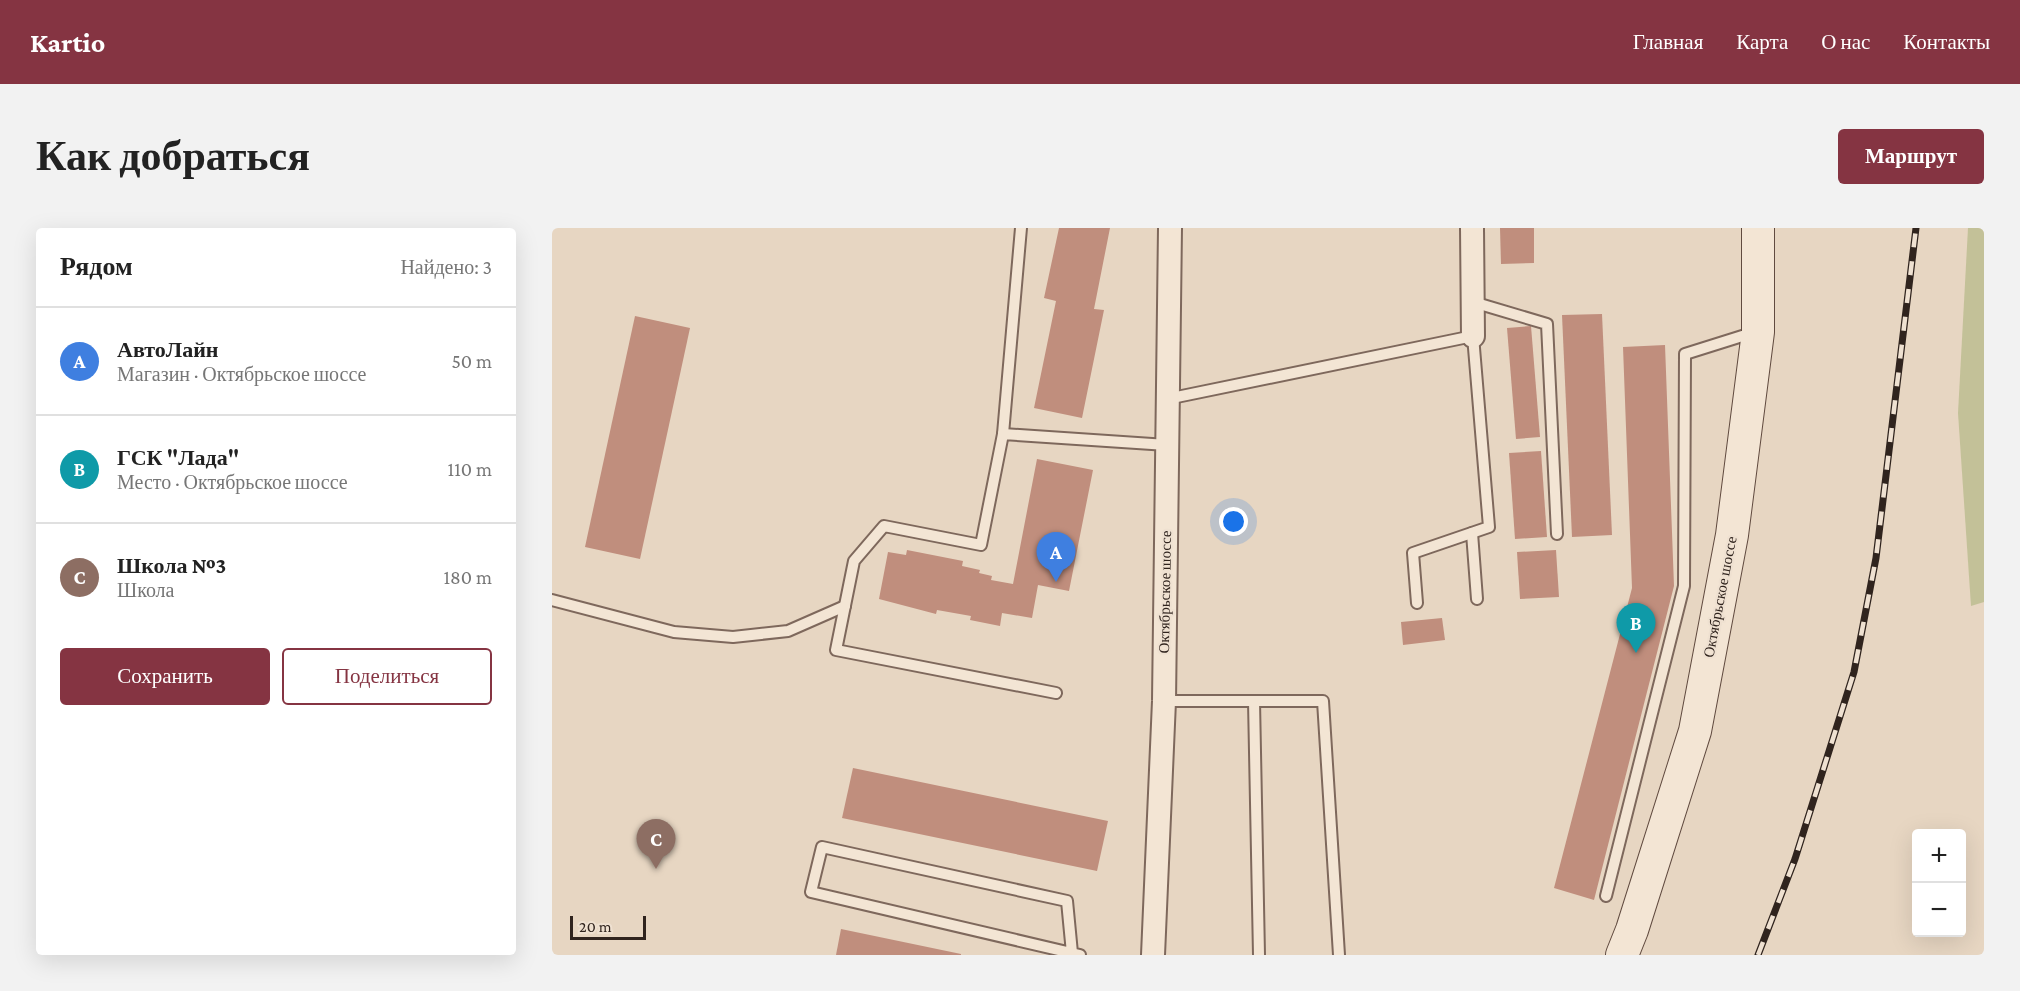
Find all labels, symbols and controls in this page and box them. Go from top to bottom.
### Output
text: Kartio [30,27,105,58]
text: Главная [1633,30,1703,54]
text: Карта [1736,30,1788,54]
text: О нас [1821,30,1870,54]
text: Контакты [1903,30,1990,54]
button: Маршрут [1838,129,1984,184]
text: Как добраться [36,132,310,179]
text: Рядом [60,252,133,281]
text: Найдено: 3 [400,256,492,278]
text: АвтоЛайн [117,337,218,362]
text: A [74,350,85,372]
text: 50 m [451,350,492,372]
text: Магазин · Октябрьское шоссе [117,363,366,385]
text: ГСК "Лада" [117,445,239,470]
text: B [74,458,85,480]
text: 110 m [448,458,492,480]
text: Место · Октябрьское шоссе [117,471,348,493]
your location [1219,507,1248,536]
street label: Октябрьское шоссе [1156,530,1174,654]
pin: A [1036,532,1076,582]
street label: Октябрьское шоссе [1700,535,1740,659]
text: Школа №3 [117,553,226,578]
text: C [73,566,86,588]
text: 180 m [443,566,492,588]
text: Школа [117,579,174,601]
pin: B [1616,604,1656,653]
button: Сохранить [60,648,270,705]
button: Поделиться [282,648,492,705]
pin: C [636,820,676,869]
map controls [1912,829,1966,937]
button: + [1912,829,1966,883]
button: − [1912,883,1966,937]
scale bar [570,913,646,940]
text: 20 m [579,918,612,935]

